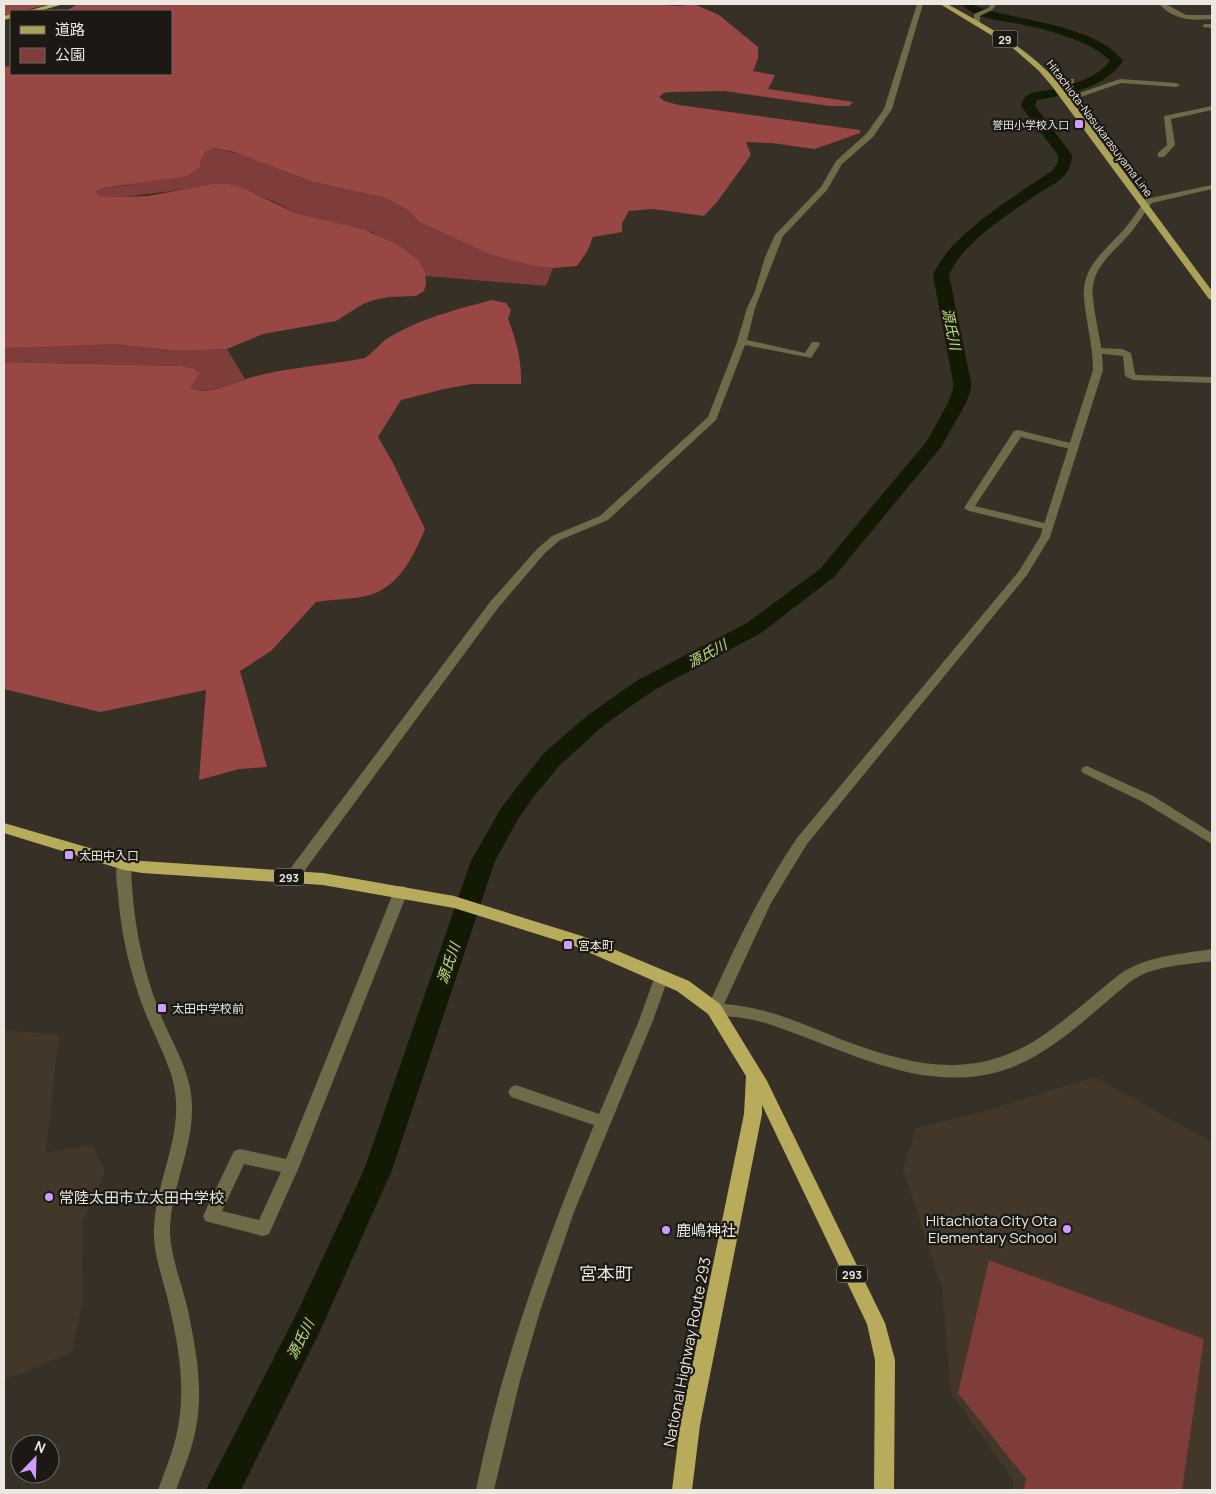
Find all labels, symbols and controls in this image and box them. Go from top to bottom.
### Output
legend [10,10,172,75]
text: 道路 [55,19,85,40]
road number: 29 [992,30,1018,48]
text: 公園 [55,44,85,65]
street label: Hitachiota-Nasukarasuyama Line [1044,57,1157,200]
place label: 誉田小学校入口 [992,117,1069,132]
marker: 誉田小学校入口 [1073,118,1085,130]
water label: 源氏川 [939,307,966,353]
water label: 源氏川 [684,634,732,671]
place label: 太田中入口 [79,847,139,864]
marker: 太田中入口 [63,849,75,861]
road number: 293 [274,869,304,886]
place label: 宮本町 [578,937,614,954]
water label: 源氏川 [432,938,464,986]
marker: 宮本町 [562,939,574,951]
place label: 太田中学校前 [172,1000,244,1017]
marker: 太田中学校前 [156,1002,168,1014]
place label: 常陸太田市立太田中学校 [59,1187,224,1208]
marker: 常陸太田市立太田中学校 [43,1191,55,1203]
place label: Hitachiota City Ota Elementary School [926,1210,1057,1248]
place label: 鹿嶋神社 [676,1220,736,1241]
marker: Hitachiota City Ota Elementary School [1061,1223,1073,1235]
marker: 鹿嶋神社 [660,1224,672,1236]
street label: National Highway Route 293 [658,1255,716,1449]
district label: 宮本町 [579,1261,633,1285]
road number: 293 [837,1266,867,1282]
water label: 源氏川 [282,1314,319,1362]
north arrow [10,1434,60,1484]
text: N [32,1436,49,1457]

